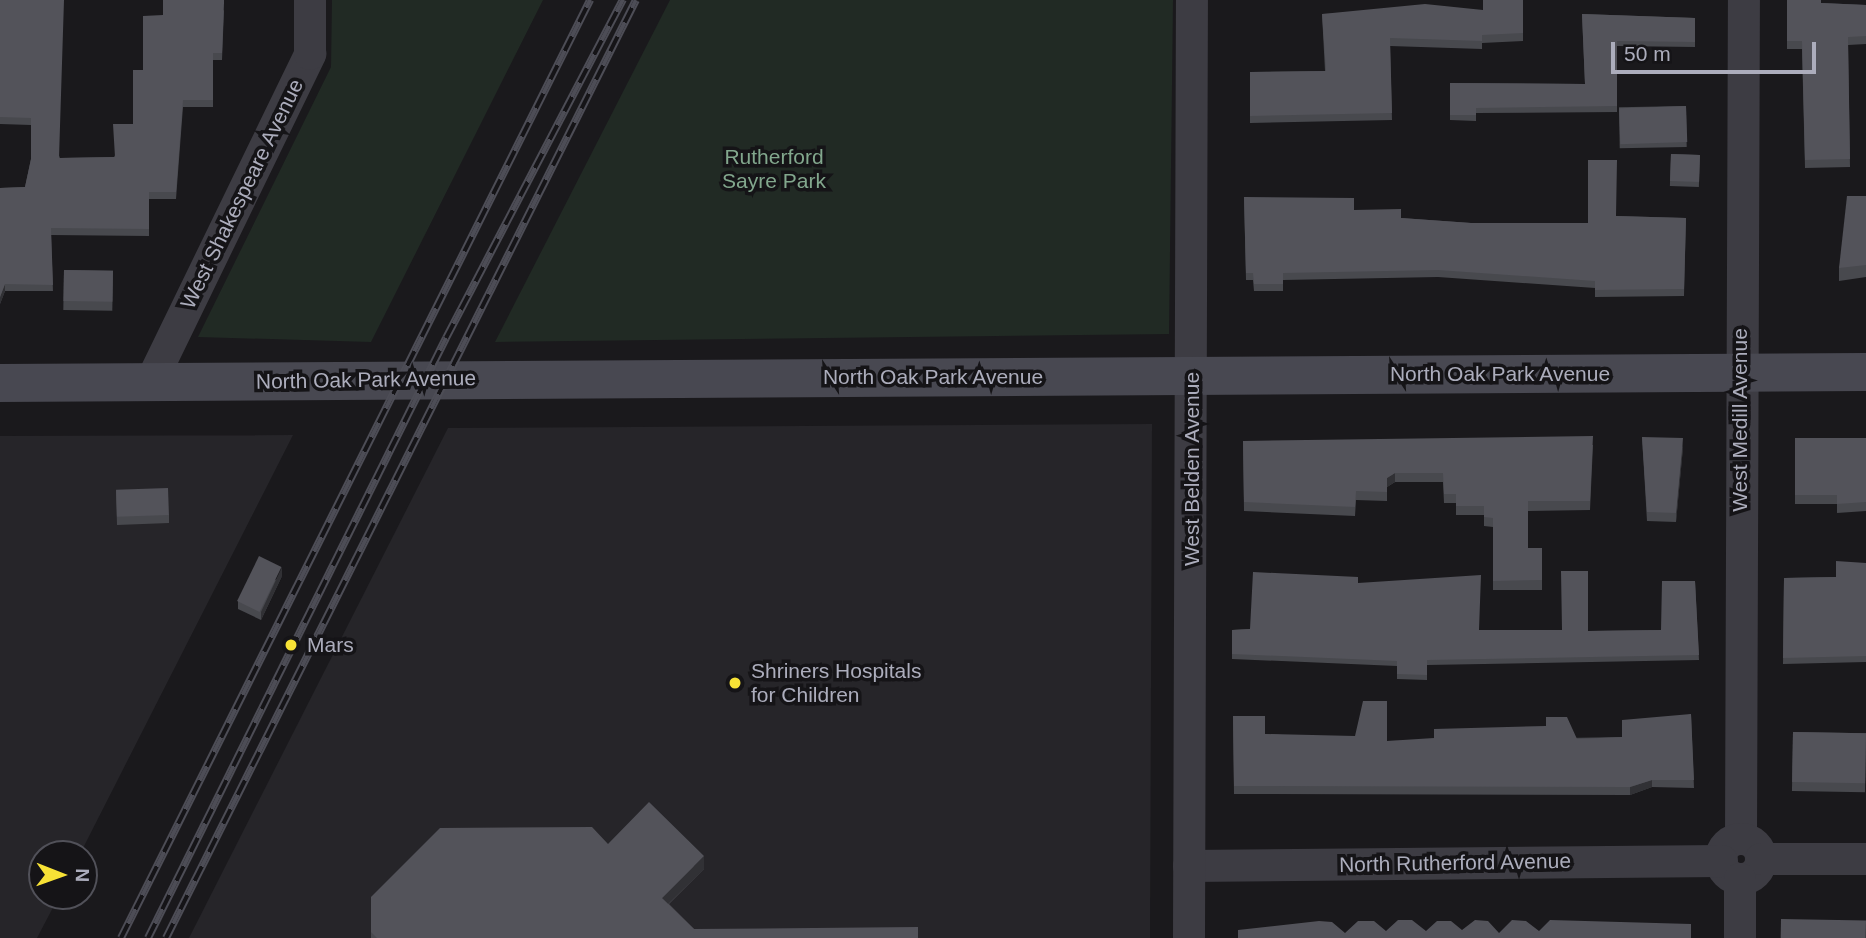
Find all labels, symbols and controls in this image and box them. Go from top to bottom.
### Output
scale bar [1614,28,1819,72]
text: 50 m [1624,42,1671,65]
street label: West Shakespeare Avenue [175,74,309,314]
park label: Rutherford Sayre Park [722,144,826,194]
street label: West Medill Avenue [1727,328,1753,512]
street label: North Oak Park Avenue [1389,361,1611,387]
street label: North Oak Park Avenue [822,364,1044,390]
street label: North Oak Park Avenue [255,365,477,395]
street label: West Belden Avenue [1179,371,1205,567]
place label: Mars [307,632,354,658]
marker: Mars [281,635,301,655]
place label: Shriners Hospitals for Children [751,658,921,708]
marker: Shriners Hospitals for Children [725,673,745,693]
north arrow [28,840,98,910]
street label: North Rutherford Avenue [1338,848,1572,878]
text: N [72,868,93,882]

